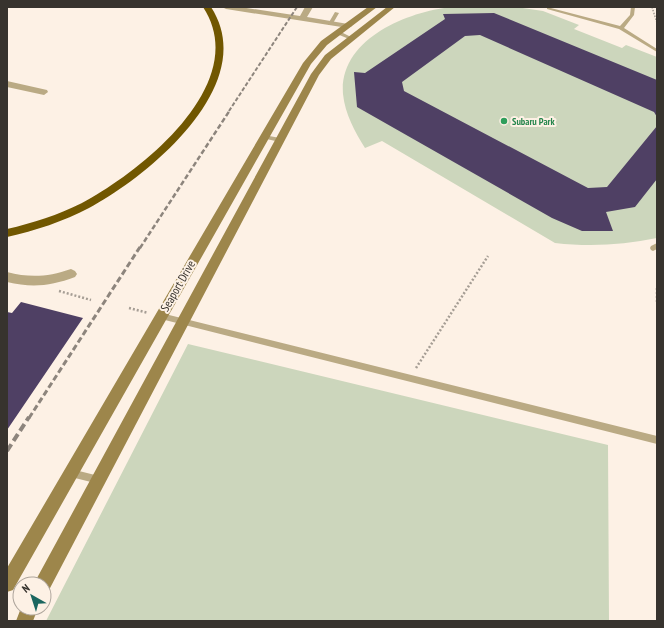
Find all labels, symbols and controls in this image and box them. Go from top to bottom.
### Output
place label: Subaru Park [512,115,555,128]
marker: Subaru Park [499,116,509,126]
street label: Seaport Drive [157,257,198,314]
north arrow [12,576,52,616]
text: N [19,581,32,596]

